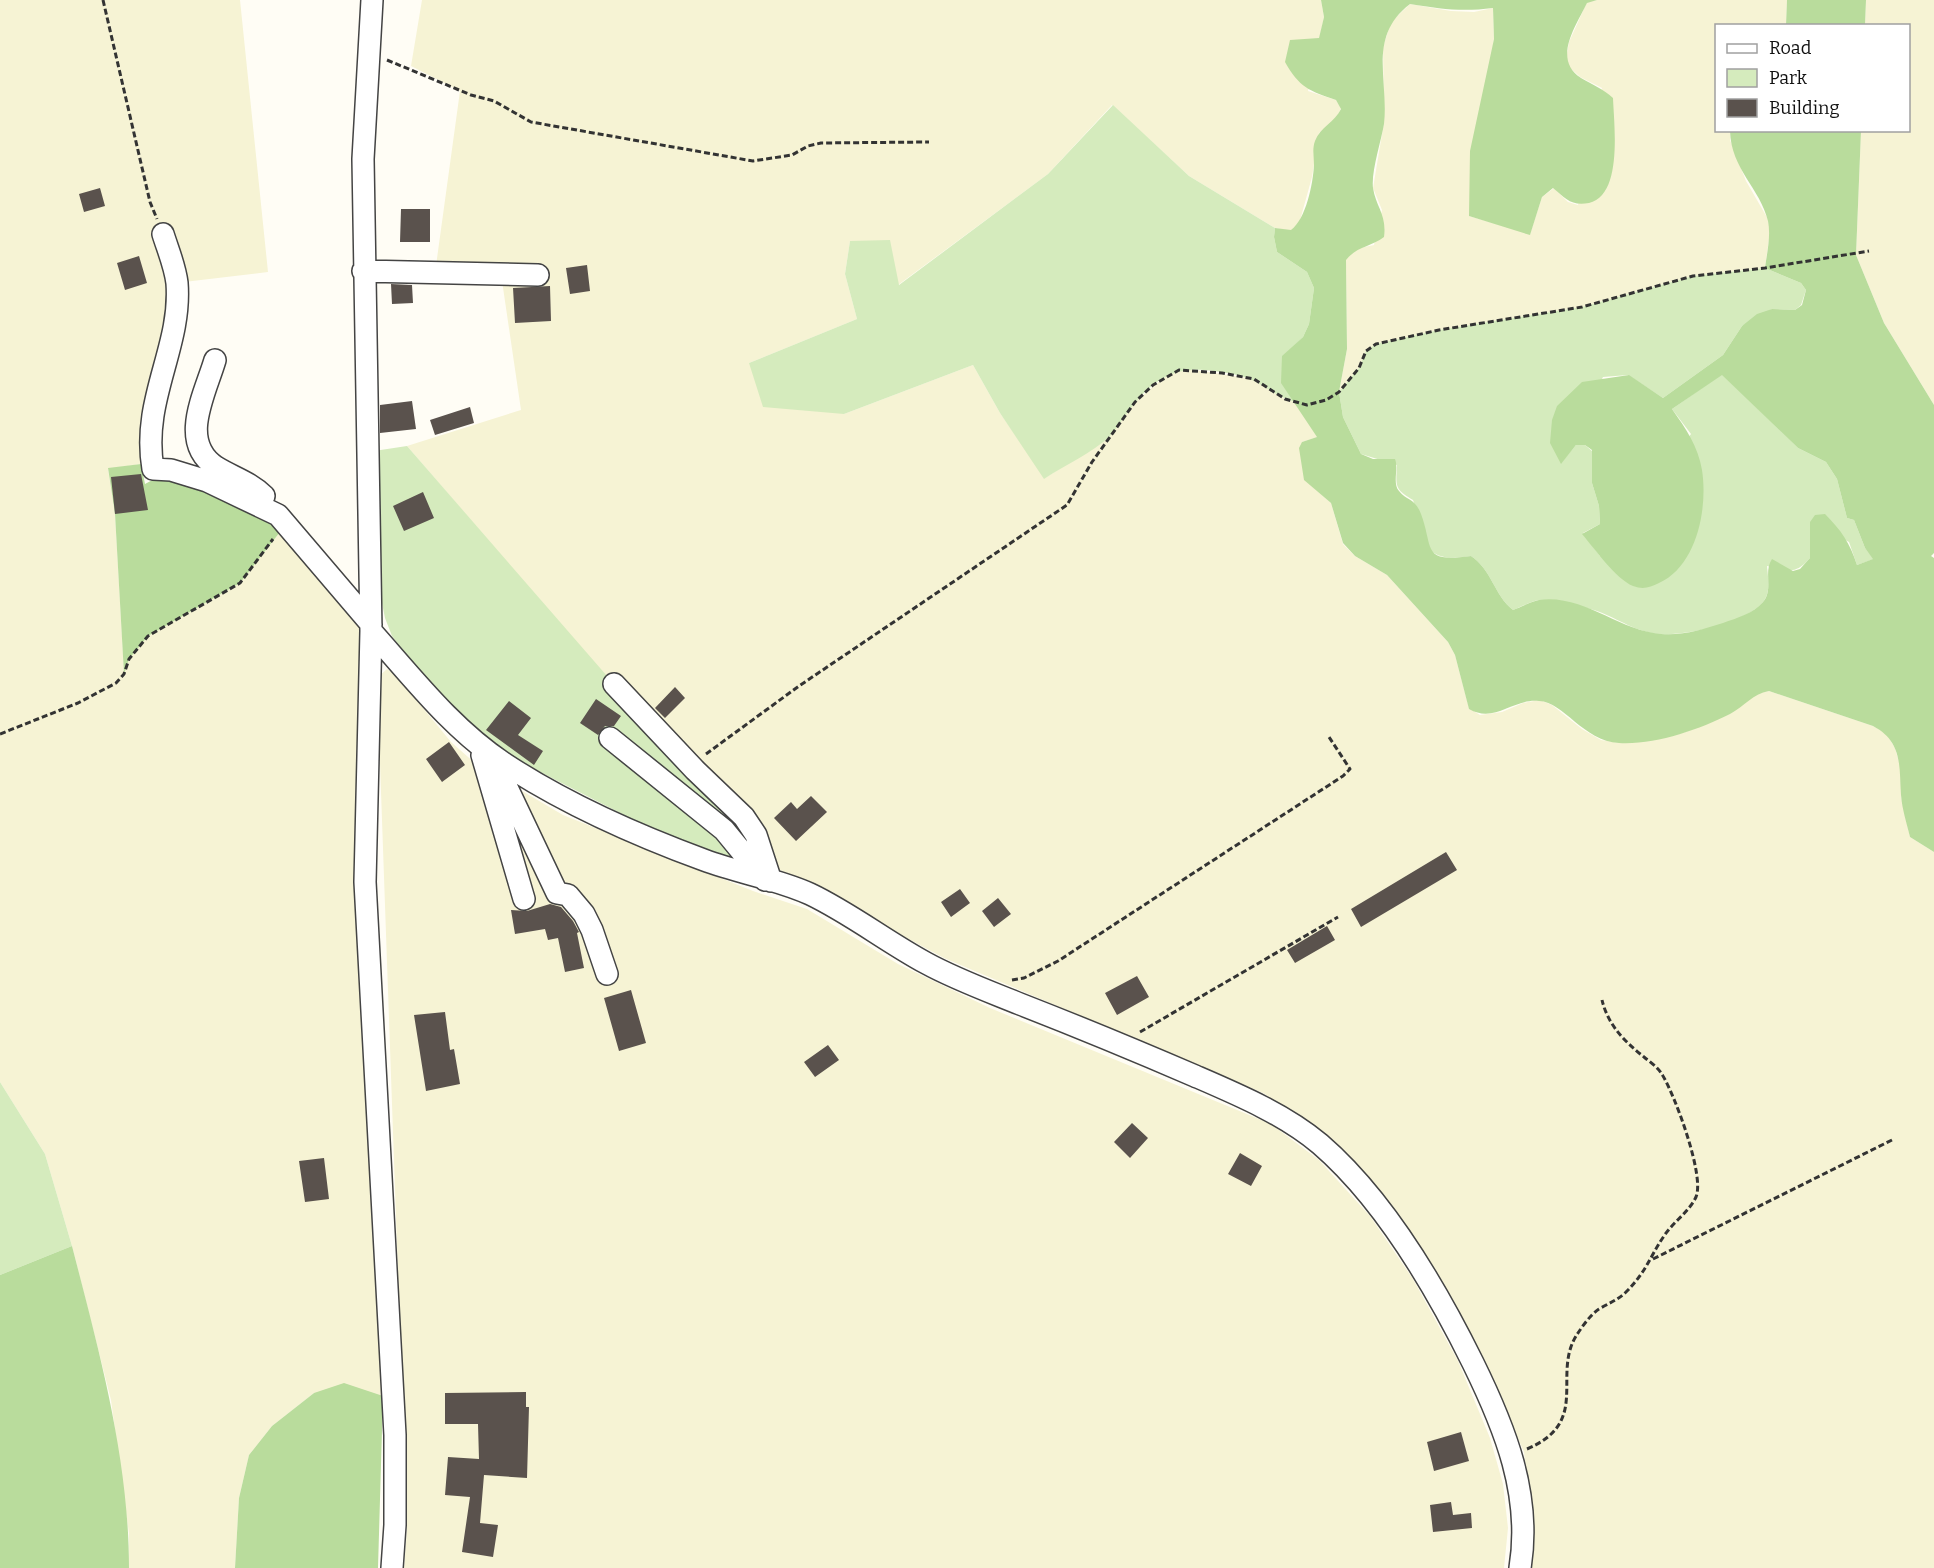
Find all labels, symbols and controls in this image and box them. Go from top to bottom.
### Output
legend [1715,24,1910,132]
text: Road [1769,37,1812,59]
text: Park [1769,67,1808,89]
text: Building [1769,97,1840,119]

